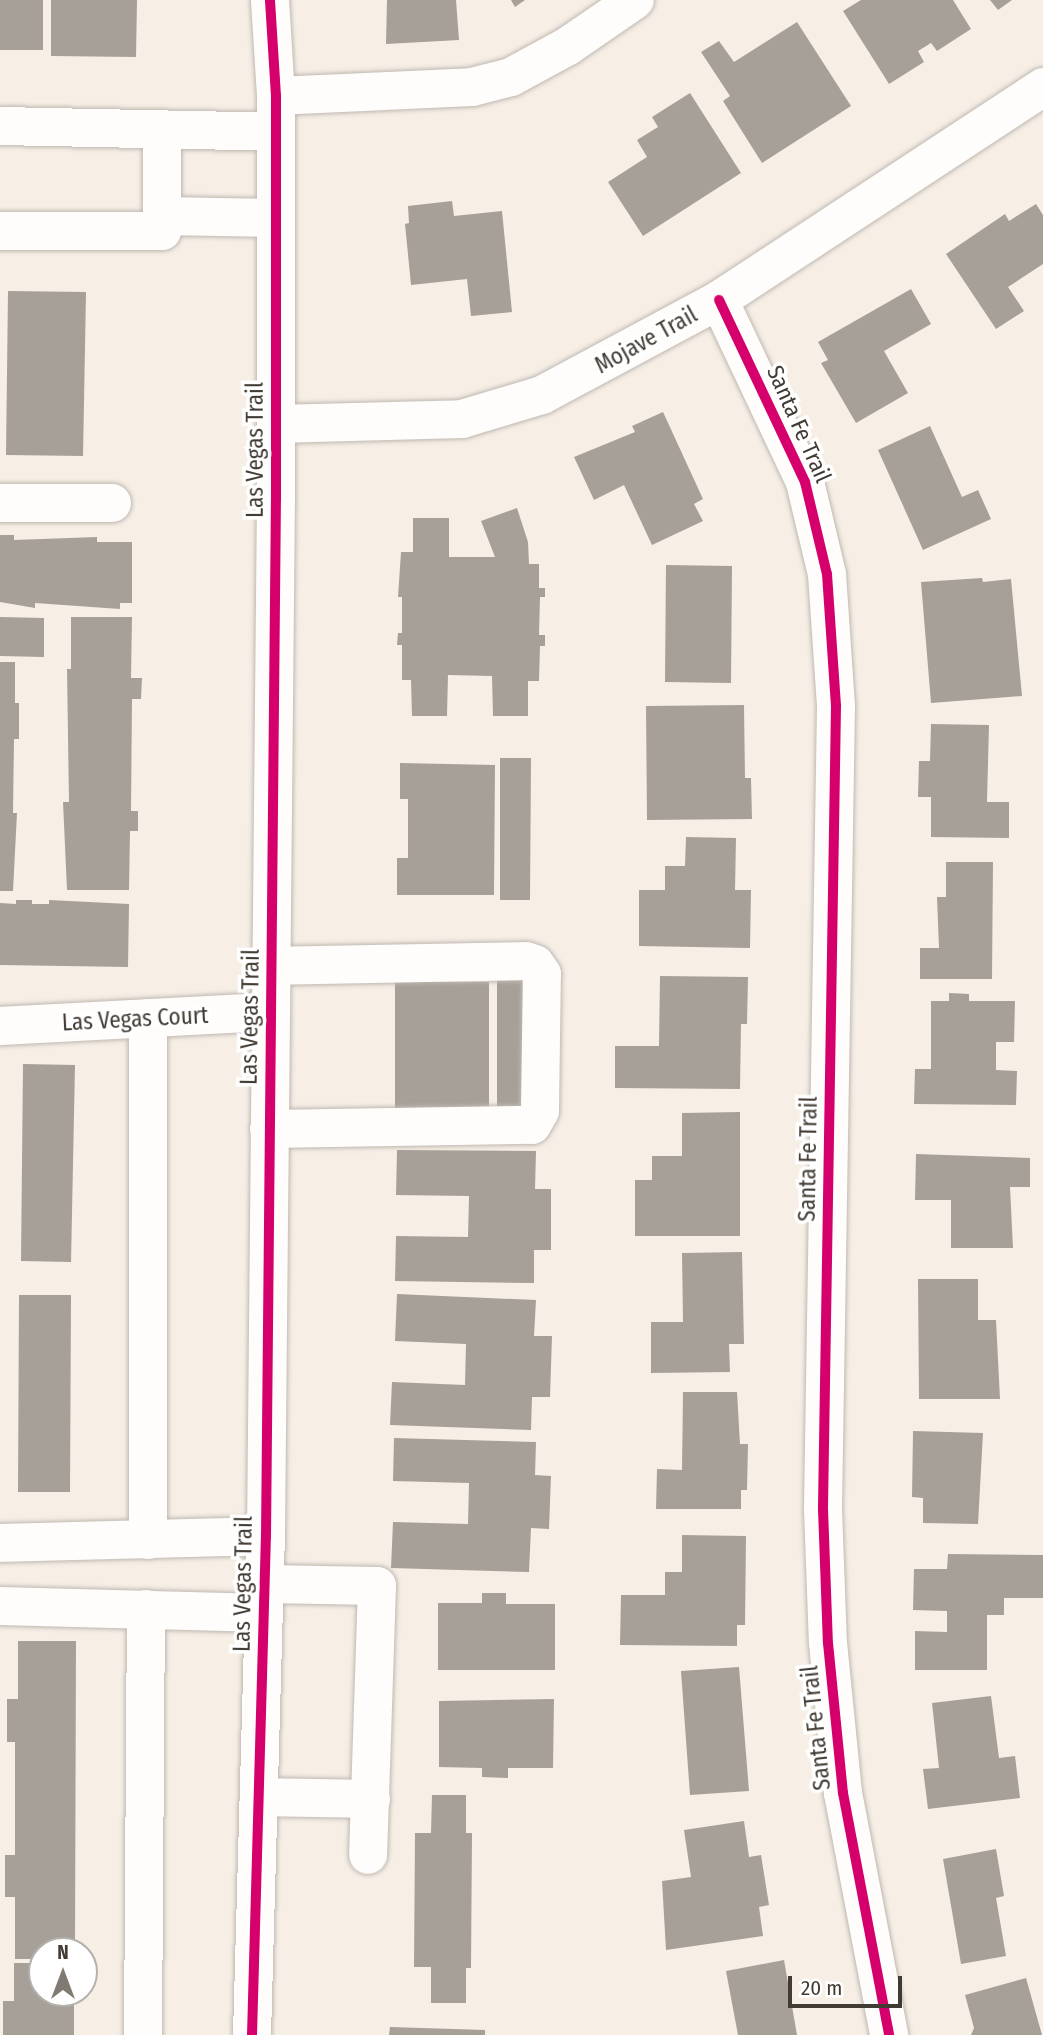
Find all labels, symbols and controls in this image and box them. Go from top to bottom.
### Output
street label: Mojave Trail [590,301,702,379]
street label: Santa Fe Trail [761,361,837,487]
street label: Las Vegas Trail [241,382,269,518]
street label: Las Vegas Trail [235,949,265,1085]
street label: Las Vegas Court [61,1001,209,1037]
street label: Santa Fe Trail [793,1096,823,1222]
street label: Las Vegas Trail [228,1516,258,1652]
street label: Santa Fe Trail [796,1664,836,1792]
north arrow [28,1937,98,2007]
text: N [57,1941,69,1964]
scale bar [791,1962,905,2006]
text: 20 m [801,1975,842,2001]

